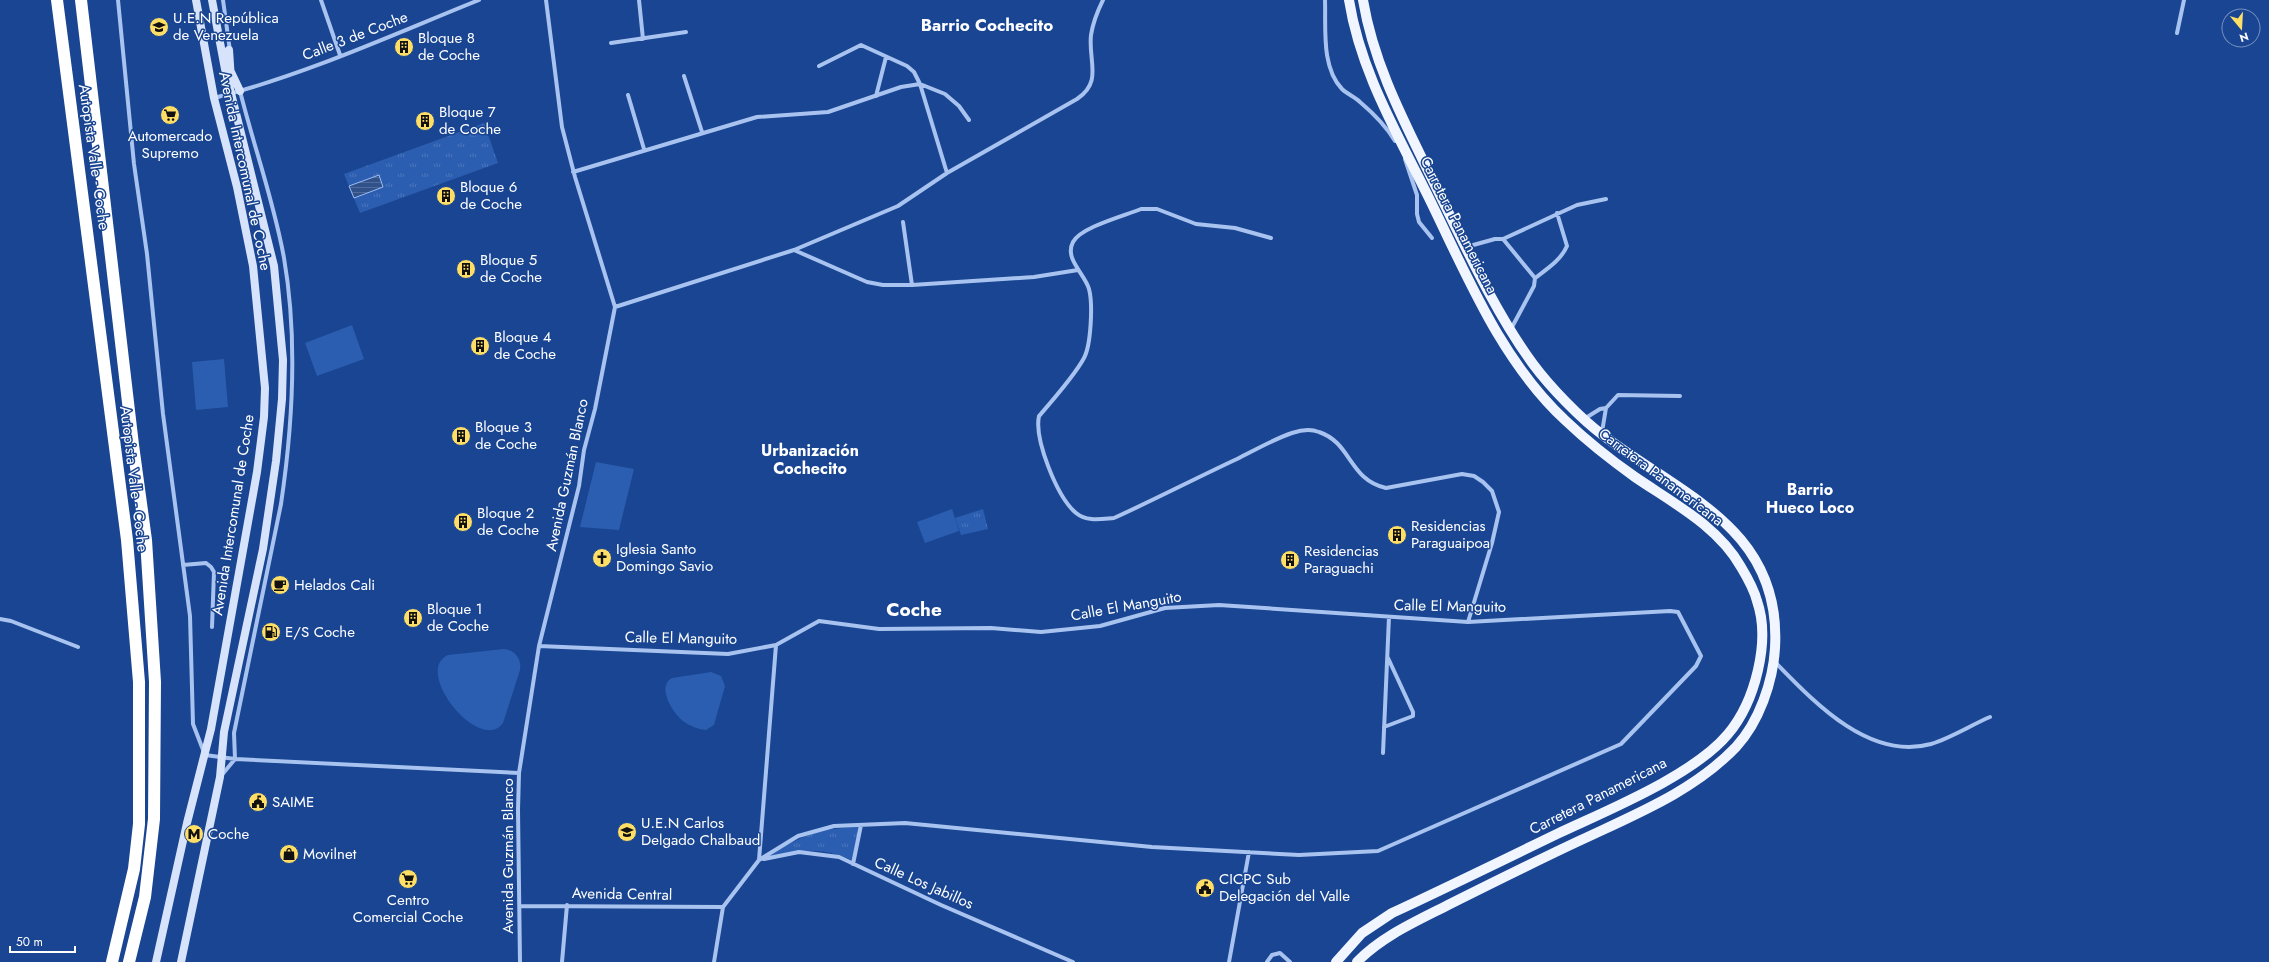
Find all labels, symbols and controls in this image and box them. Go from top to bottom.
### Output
street label: Calle 3 de Coche [299,6,411,66]
place label: U.E.N República de Venezuela [173,7,279,46]
north arrow [2221,8,2261,48]
district label: Barrio Cochecito [921,13,1053,37]
school or university icon: U.E.N República de Venezuela [148,16,170,38]
place label: Bloque 8 de Coche [418,27,480,66]
text: N [2237,29,2251,46]
building icon: Bloque 8 de Coche [393,36,415,58]
street label: Avenida Intercomunal de Coche [213,69,277,273]
street label: Autopista Valle - Coche [73,83,115,231]
place label: Bloque 7 de Coche [439,101,501,140]
supermarket icon: Automercado Supremo [159,104,181,126]
building icon: Bloque 7 de Coche [414,110,436,132]
place label: Automercado Supremo [128,125,212,164]
street label: Carretera Panamericana [1415,153,1503,297]
place label: Bloque 6 de Coche [460,176,522,215]
building icon: Bloque 6 de Coche [435,185,457,207]
place label: Bloque 5 de Coche [480,249,542,288]
building icon: Bloque 5 de Coche [455,258,477,280]
place label: Bloque 4 de Coche [494,326,556,365]
building icon: Bloque 4 de Coche [469,335,491,357]
street label: Avenida Guzmán Blanco [540,397,594,553]
street label: Autopista Valle - Coche [114,405,154,553]
street label: Avenida Intercomunal de Coche [206,413,260,617]
place label: Bloque 3 de Coche [475,416,537,455]
street label: Carretera Panamericana [1594,423,1728,531]
building icon: Bloque 3 de Coche [450,425,472,447]
district label: Urbanización Cochecito [761,439,859,480]
district label: Barrio Hueco Loco [1766,478,1854,519]
place label: Bloque 2 de Coche [477,502,539,541]
building icon: Bloque 2 de Coche [452,511,474,533]
place label: Residencias Paraguaipoa [1411,515,1490,554]
building icon: Residencias Paraguaipoa [1386,524,1408,546]
place label: Iglesia Santo Domingo Savio [616,538,713,577]
place label: Residencias Paraguachi [1304,540,1379,579]
church icon: Iglesia Santo Domingo Savio [591,547,613,569]
building icon: Residencias Paraguachi [1279,549,1301,571]
cafe icon: Helados Cali [269,574,291,596]
place label: Helados Cali [294,574,375,596]
street label: Calle El Manguito [1069,585,1183,627]
street label: Calle El Manguito [1394,594,1506,618]
district label: Coche [886,596,942,623]
place label: Bloque 1 de Coche [427,598,489,637]
building icon: Bloque 1 de Coche [402,607,424,629]
fuel station icon: E/S Coche [260,621,282,643]
place label: E/S Coche [285,621,355,643]
street label: Calle El Manguito [625,626,737,650]
street label: Carretera Panamericana [1526,752,1670,840]
street label: Avenida Guzmán Blanco [497,778,519,934]
public building icon: SAIME [247,791,269,813]
place label: SAIME [272,791,314,813]
place label: U.E.N Carlos Delgado Chalbaud [641,812,760,851]
school or university icon: U.E.N Carlos Delgado Chalbaud [616,821,638,843]
metro station icon: Coche [183,823,205,845]
place label: Coche [208,823,250,845]
shop icon: Movilnet [278,843,300,865]
place label: Movilnet [303,843,357,865]
street label: Calle Los Jabillos [871,851,977,915]
supermarket icon: Centro Comercial Coche [397,868,419,890]
place label: CICPC Sub Delegación del Valle [1219,868,1350,907]
public building icon: CICPC Sub Delegación del Valle [1194,877,1216,899]
street label: Avenida Central [572,882,672,906]
place label: Centro Comercial Coche [353,889,463,928]
scale bar [10,928,75,954]
text: 50 m [16,933,43,951]

